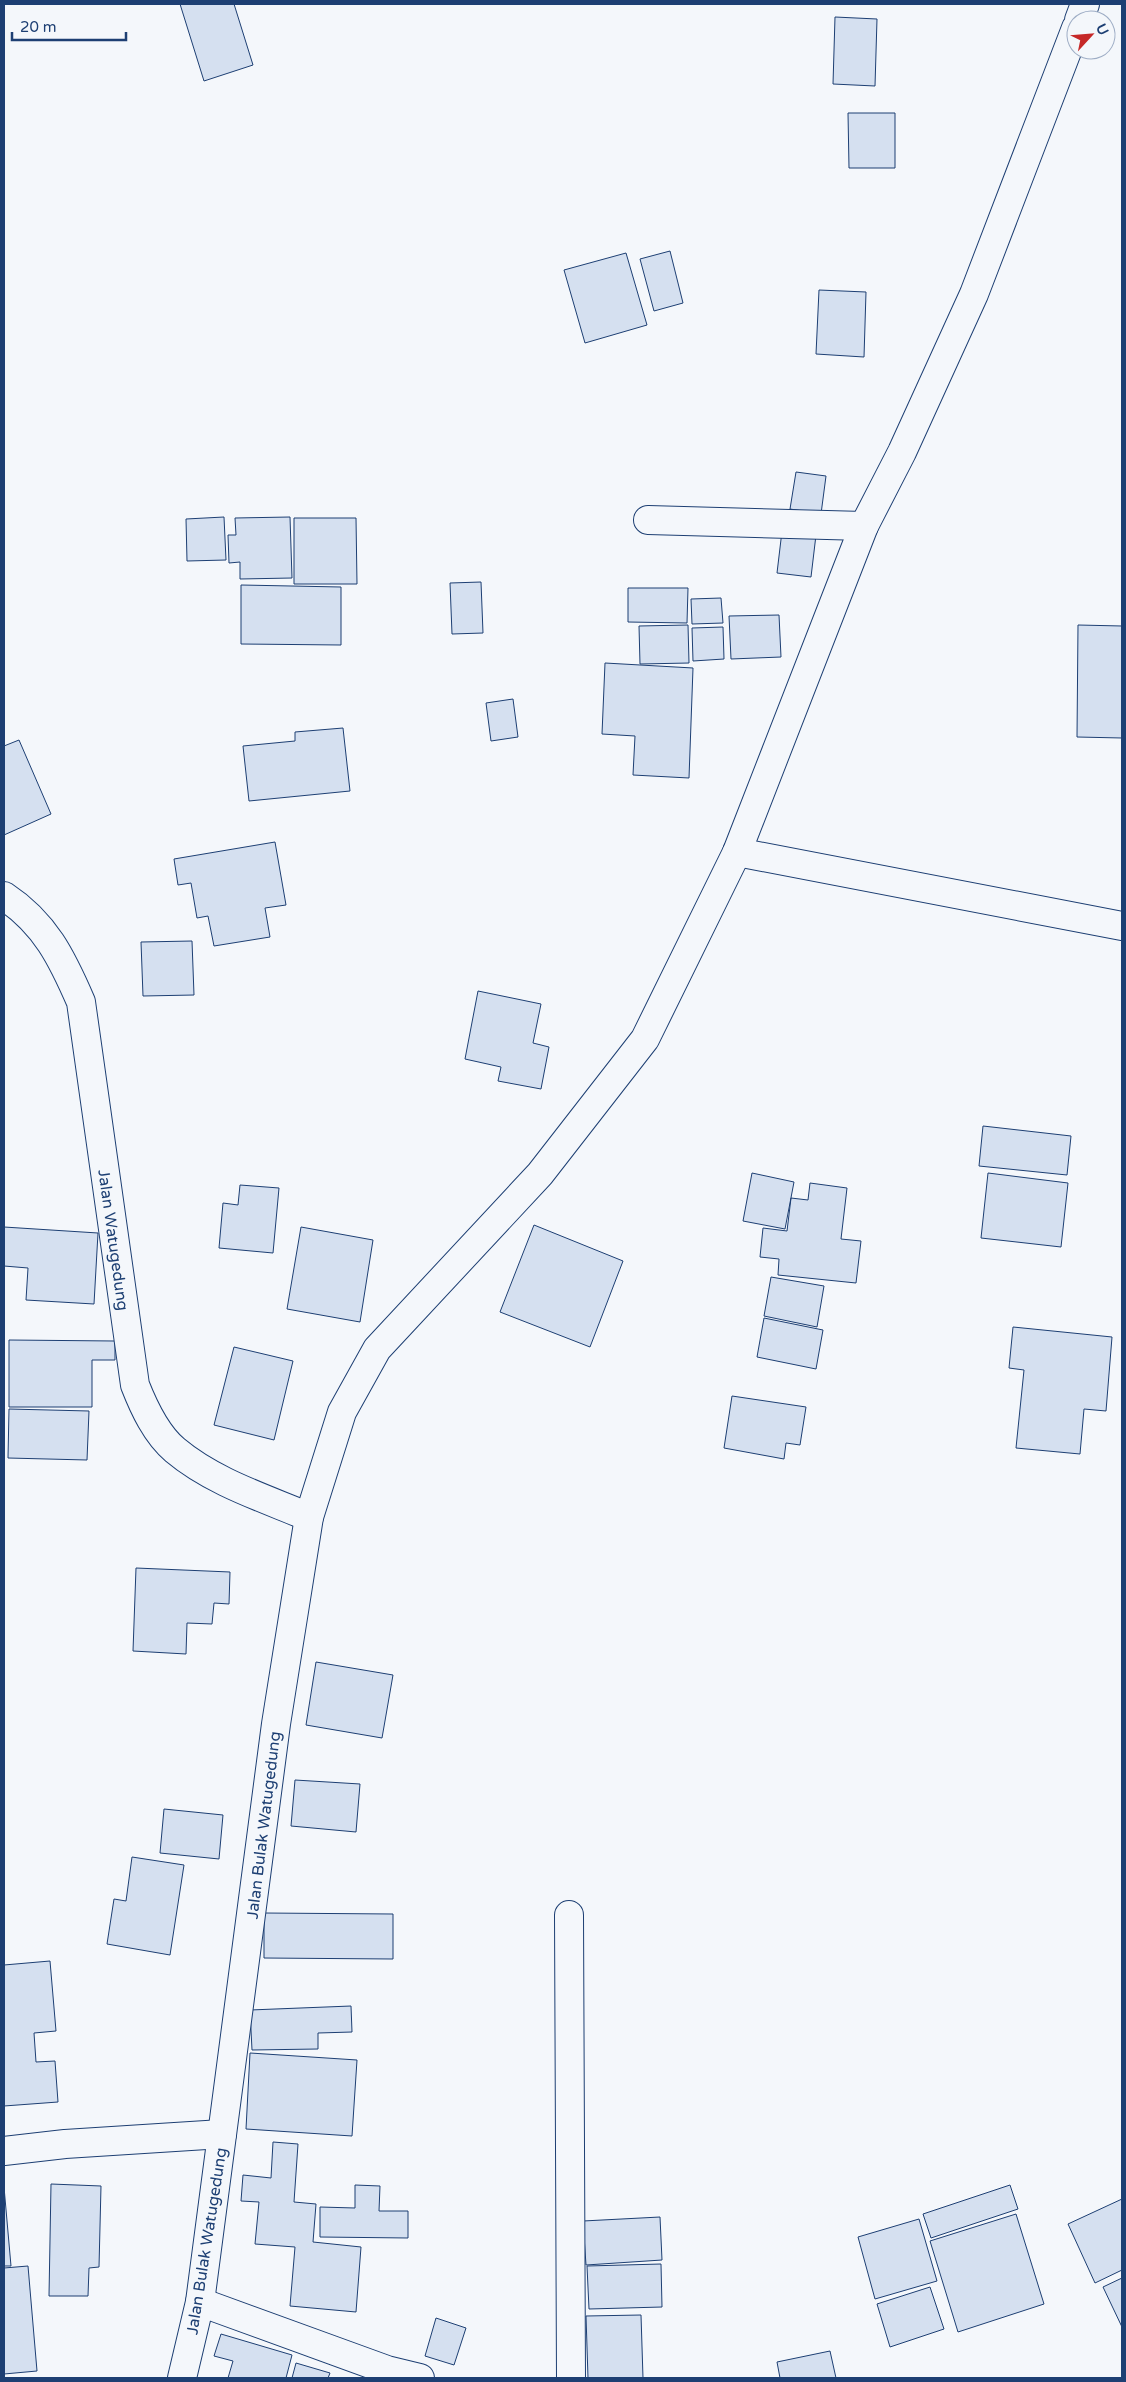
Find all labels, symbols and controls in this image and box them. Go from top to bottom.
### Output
scale bar [12,10,126,42]
north arrow [1066,10,1116,60]
text: 20 m [20,18,57,36]
text: U [1092,21,1112,38]
street label: Jalan Watugedung [93,1168,133,1312]
street label: Jalan Bulak Watugedung [243,1730,285,1920]
street label: Jalan Bulak Watugedung [182,2146,232,2336]

